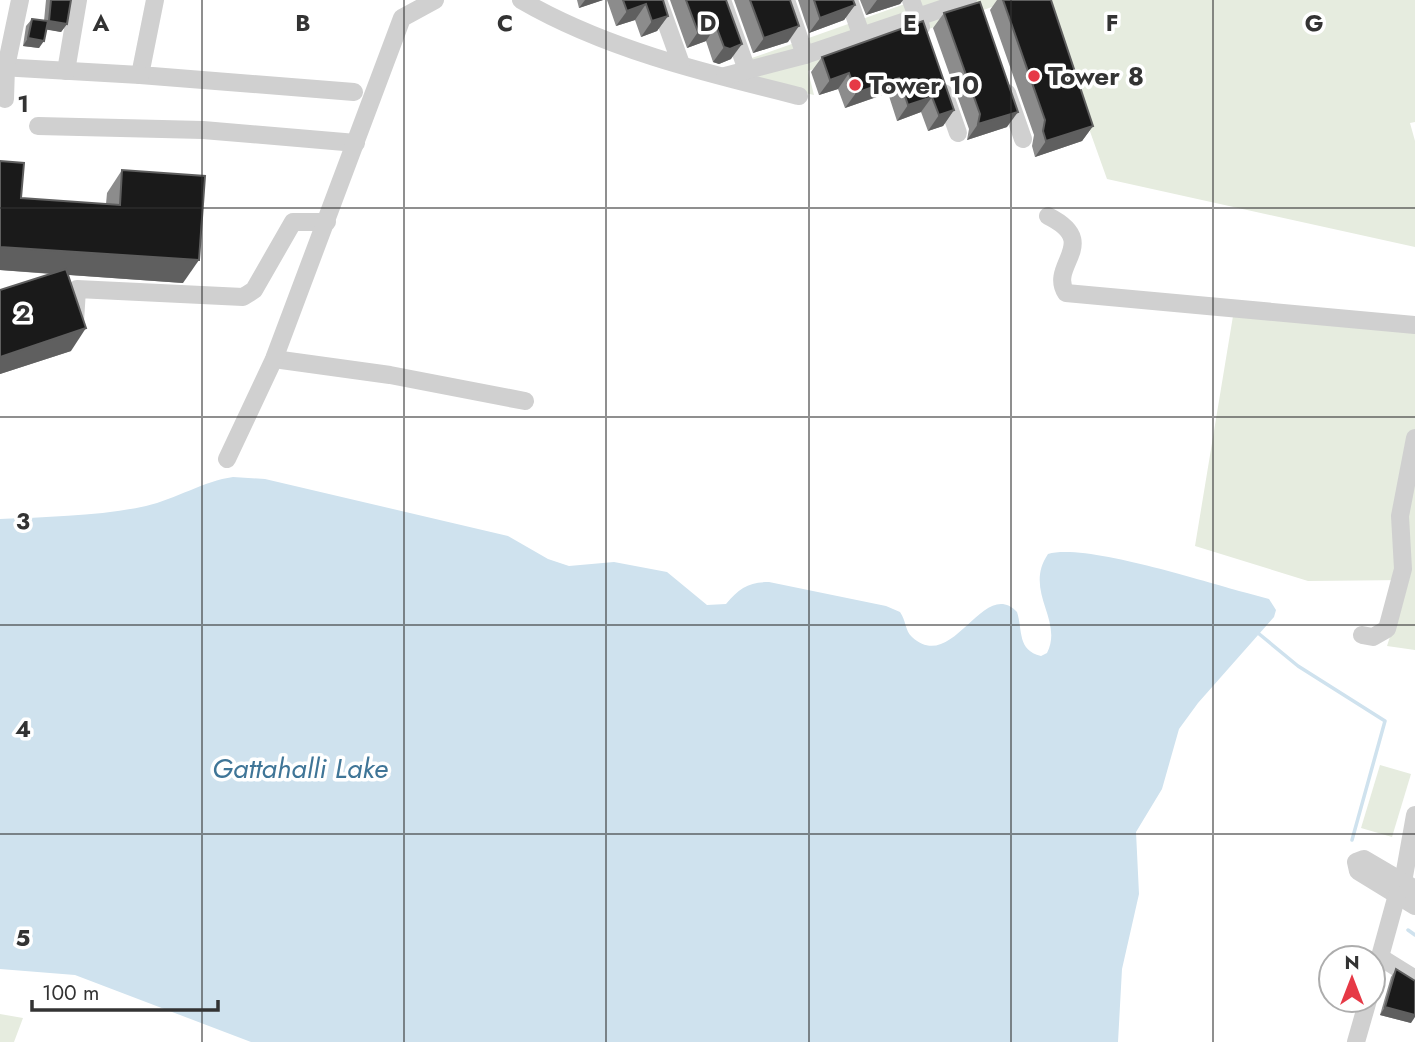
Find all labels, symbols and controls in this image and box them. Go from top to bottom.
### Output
text: A [92,6,110,40]
text: B [295,6,311,40]
text: C [497,6,513,40]
text: D [700,6,717,40]
text: E [903,6,917,40]
text: F [1106,6,1118,40]
text: G [1305,6,1323,40]
place label: Tower 8 [1048,57,1144,95]
place label: Tower 10 [869,66,979,104]
marker: Tower 8 [1026,68,1042,84]
marker: Tower 10 [847,77,863,93]
text: 1 [17,87,29,121]
text: 2 [15,296,31,330]
text: 3 [16,504,30,538]
text: 4 [15,712,31,746]
water label: Gattahalli Lake [212,748,388,789]
text: 5 [16,921,30,955]
north arrow [1317,944,1387,1014]
text: N [1344,949,1360,976]
scale bar [32,968,217,1012]
text: 100 m [42,978,99,1008]

